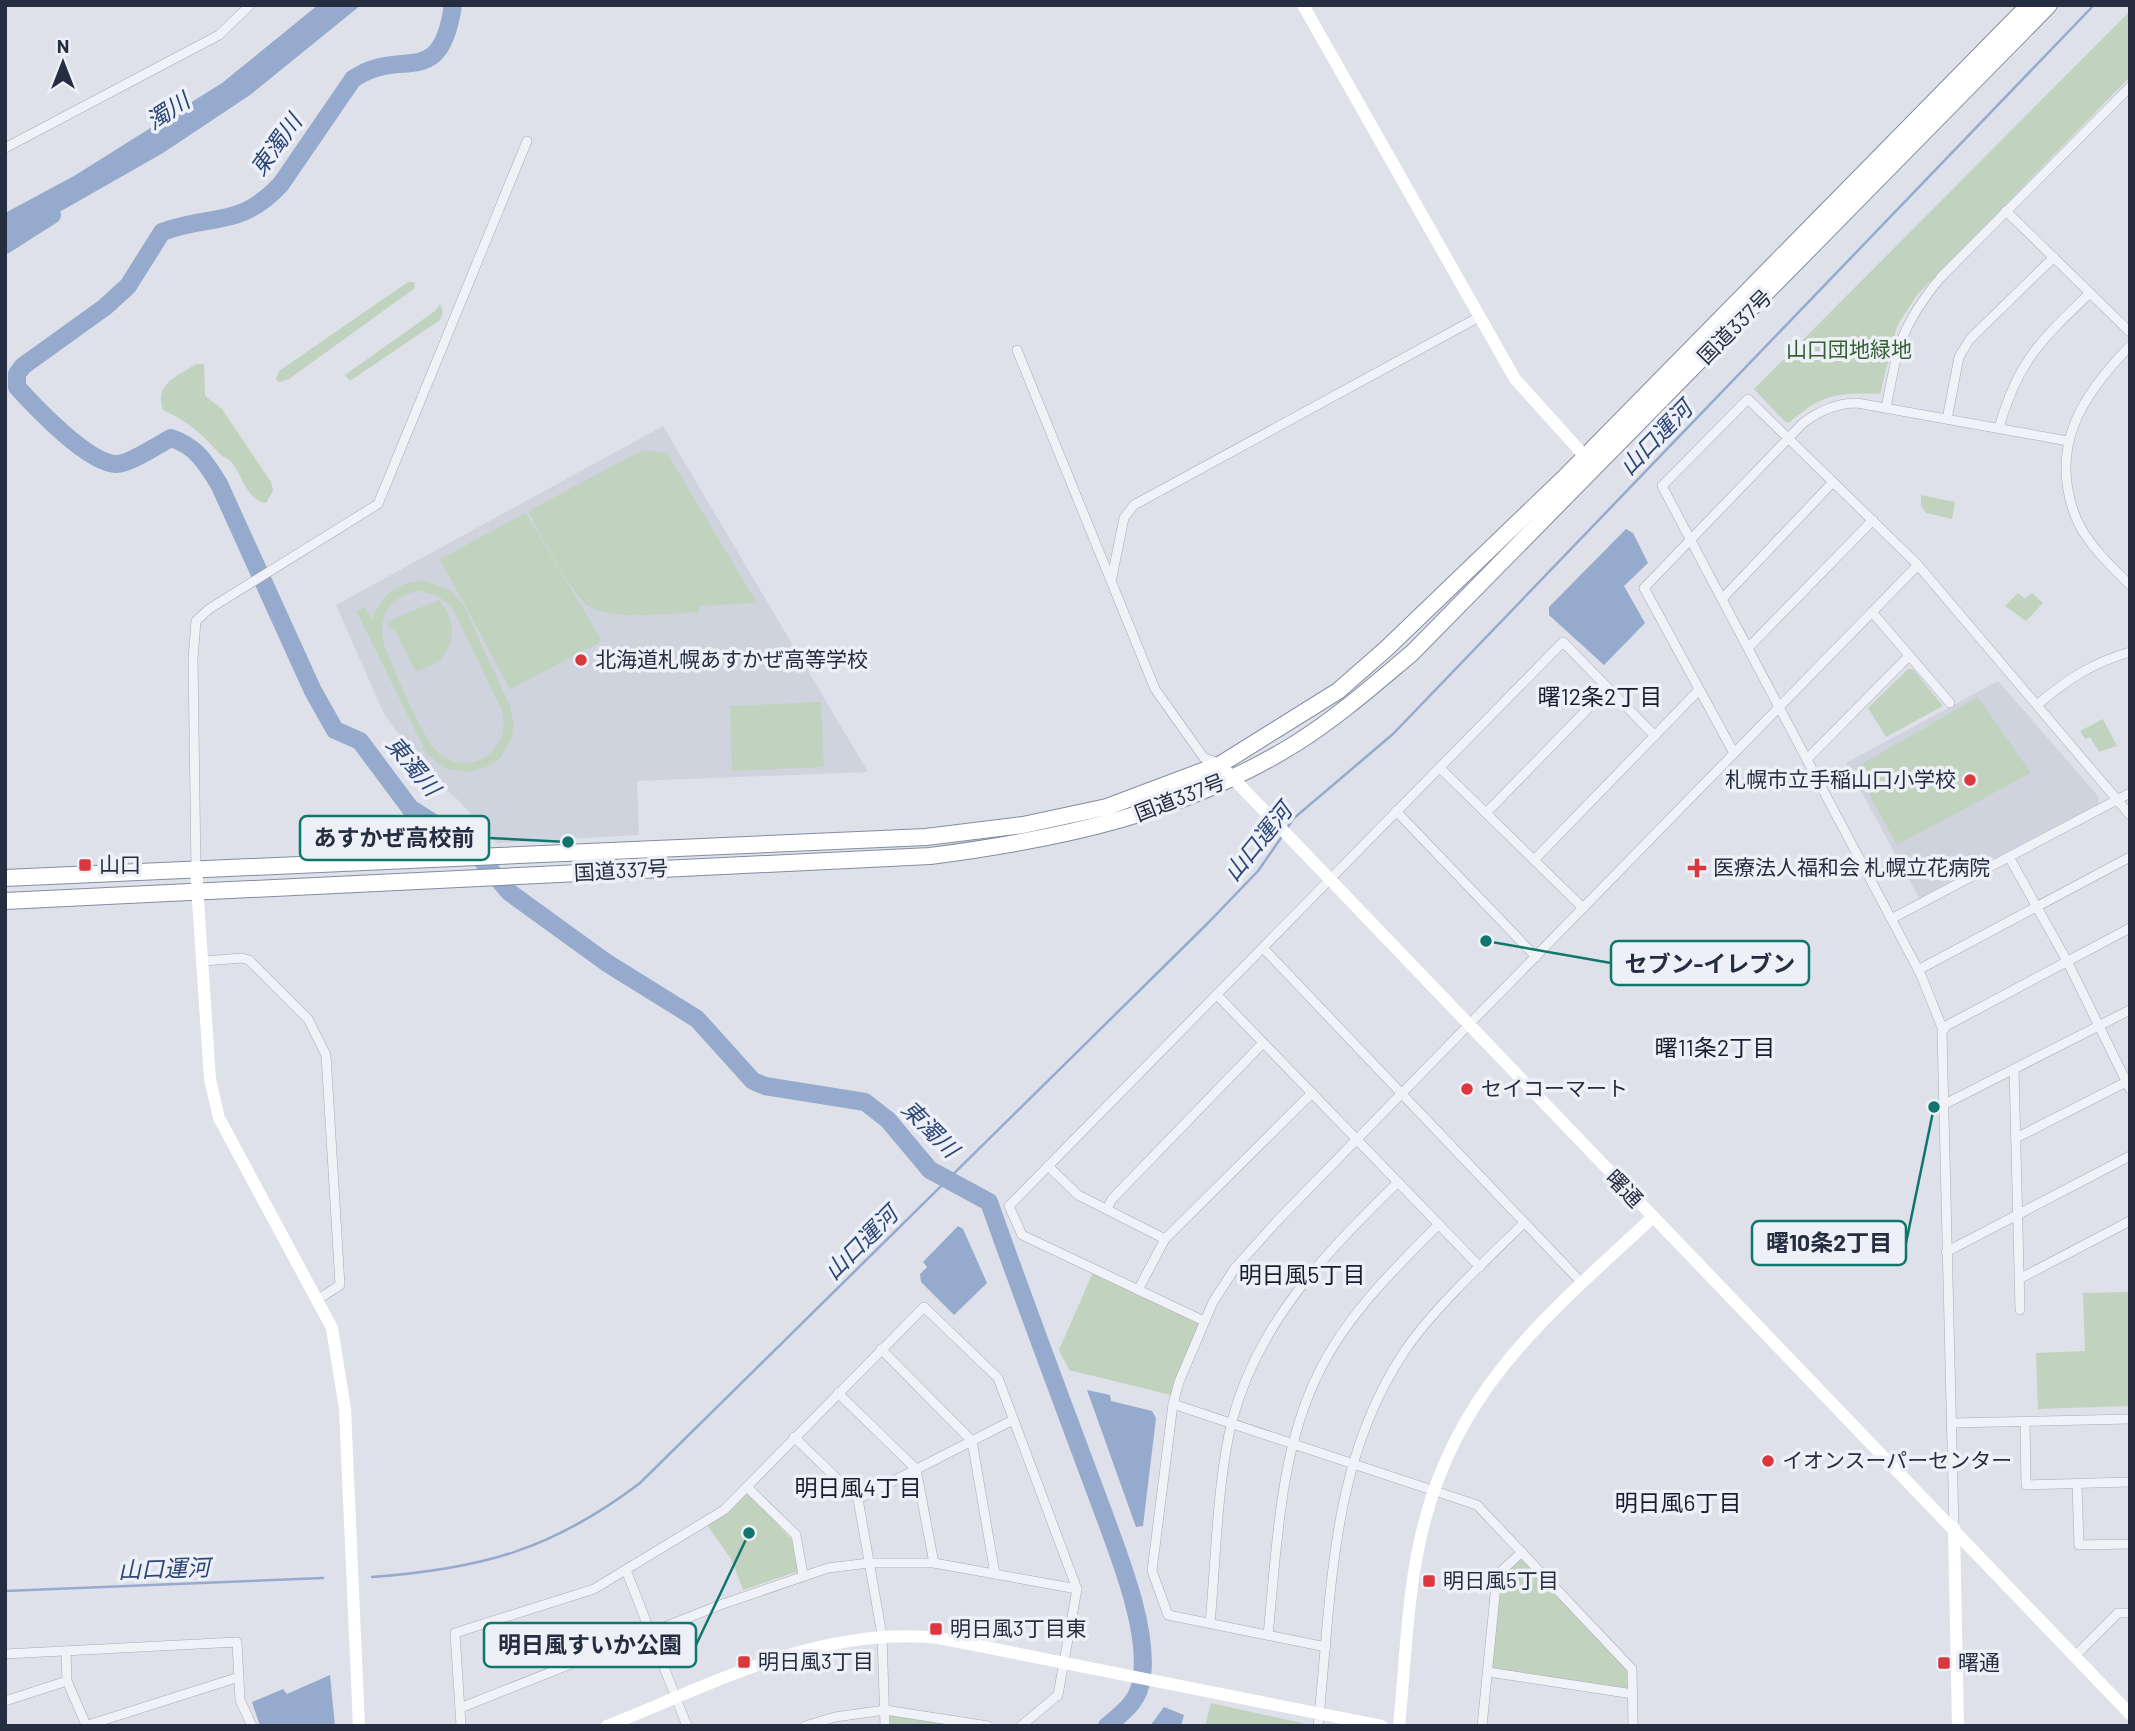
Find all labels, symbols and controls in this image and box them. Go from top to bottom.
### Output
north arrow [28,28,98,98]
text: N [57,34,69,57]
water label: 濁川 [141,84,197,134]
water label: 東濁川 [244,106,309,181]
street label: 国道337号 [1692,284,1776,368]
park label: 山口団地緑地 [1786,336,1912,361]
water label: 山口運河 [1613,392,1700,480]
place label: 北海道札幌あすかぜ高等学校 [595,646,868,671]
marker: 北海道札幌あすかぜ高等学校 [573,652,589,668]
district label: 曙12条2丁目 [1538,682,1662,710]
water label: 東濁川 [381,730,449,803]
place label: 札幌市立手稲山口小学校 [1725,766,1956,791]
street label: 国道337号 [1131,768,1228,825]
marker: 札幌市立手稲山口小学校 [1962,772,1978,788]
water label: 山口運河 [1217,794,1300,886]
callout: あすかぜ高校前 [300,816,489,860]
text: あすかぜ高校前 [314,823,475,851]
place label: 山口 [99,851,141,876]
place label: 医療法人福和会 札幌立花病院 [1713,854,1990,879]
street label: 国道337号 [573,855,669,884]
marker: 山口 [77,857,93,873]
marker: 医療法人福和会 札幌立花病院 [1687,858,1707,878]
callout: セブン-イレブン [1611,941,1809,985]
text: セブン-イレブン [1625,949,1795,977]
district label: 曙11条2丁目 [1655,1033,1775,1061]
place label: セイコーマート [1481,1075,1628,1100]
marker: セイコーマート [1459,1081,1475,1097]
water label: 東濁川 [896,1094,967,1165]
street label: 曙通 [1601,1164,1649,1212]
water label: 山口運河 [818,1197,906,1285]
callout: 曙10条2丁目 [1752,1221,1906,1265]
text: 曙10条2丁目 [1766,1228,1892,1256]
district label: 明日風5丁目 [1239,1260,1365,1288]
place label: イオンスーパーセンター [1782,1447,2012,1472]
marker: イオンスーパーセンター [1760,1453,1776,1469]
district label: 明日風4丁目 [794,1473,922,1501]
district label: 明日風6丁目 [1615,1488,1741,1516]
water label: 山口運河 [118,1552,214,1584]
place label: 明日風5丁目 [1443,1567,1559,1592]
marker: 明日風5丁目 [1421,1573,1437,1589]
place label: 明日風3丁目東 [950,1615,1087,1640]
marker: 明日風3丁目東 [928,1621,944,1637]
callout: 明日風すいか公園 [484,1623,696,1667]
text: 明日風すいか公園 [498,1630,682,1658]
place label: 明日風3丁目 [758,1648,874,1673]
place label: 曙通 [1958,1649,2000,1674]
marker: 明日風3丁目 [736,1654,752,1670]
marker: 曙通 [1936,1655,1952,1671]

